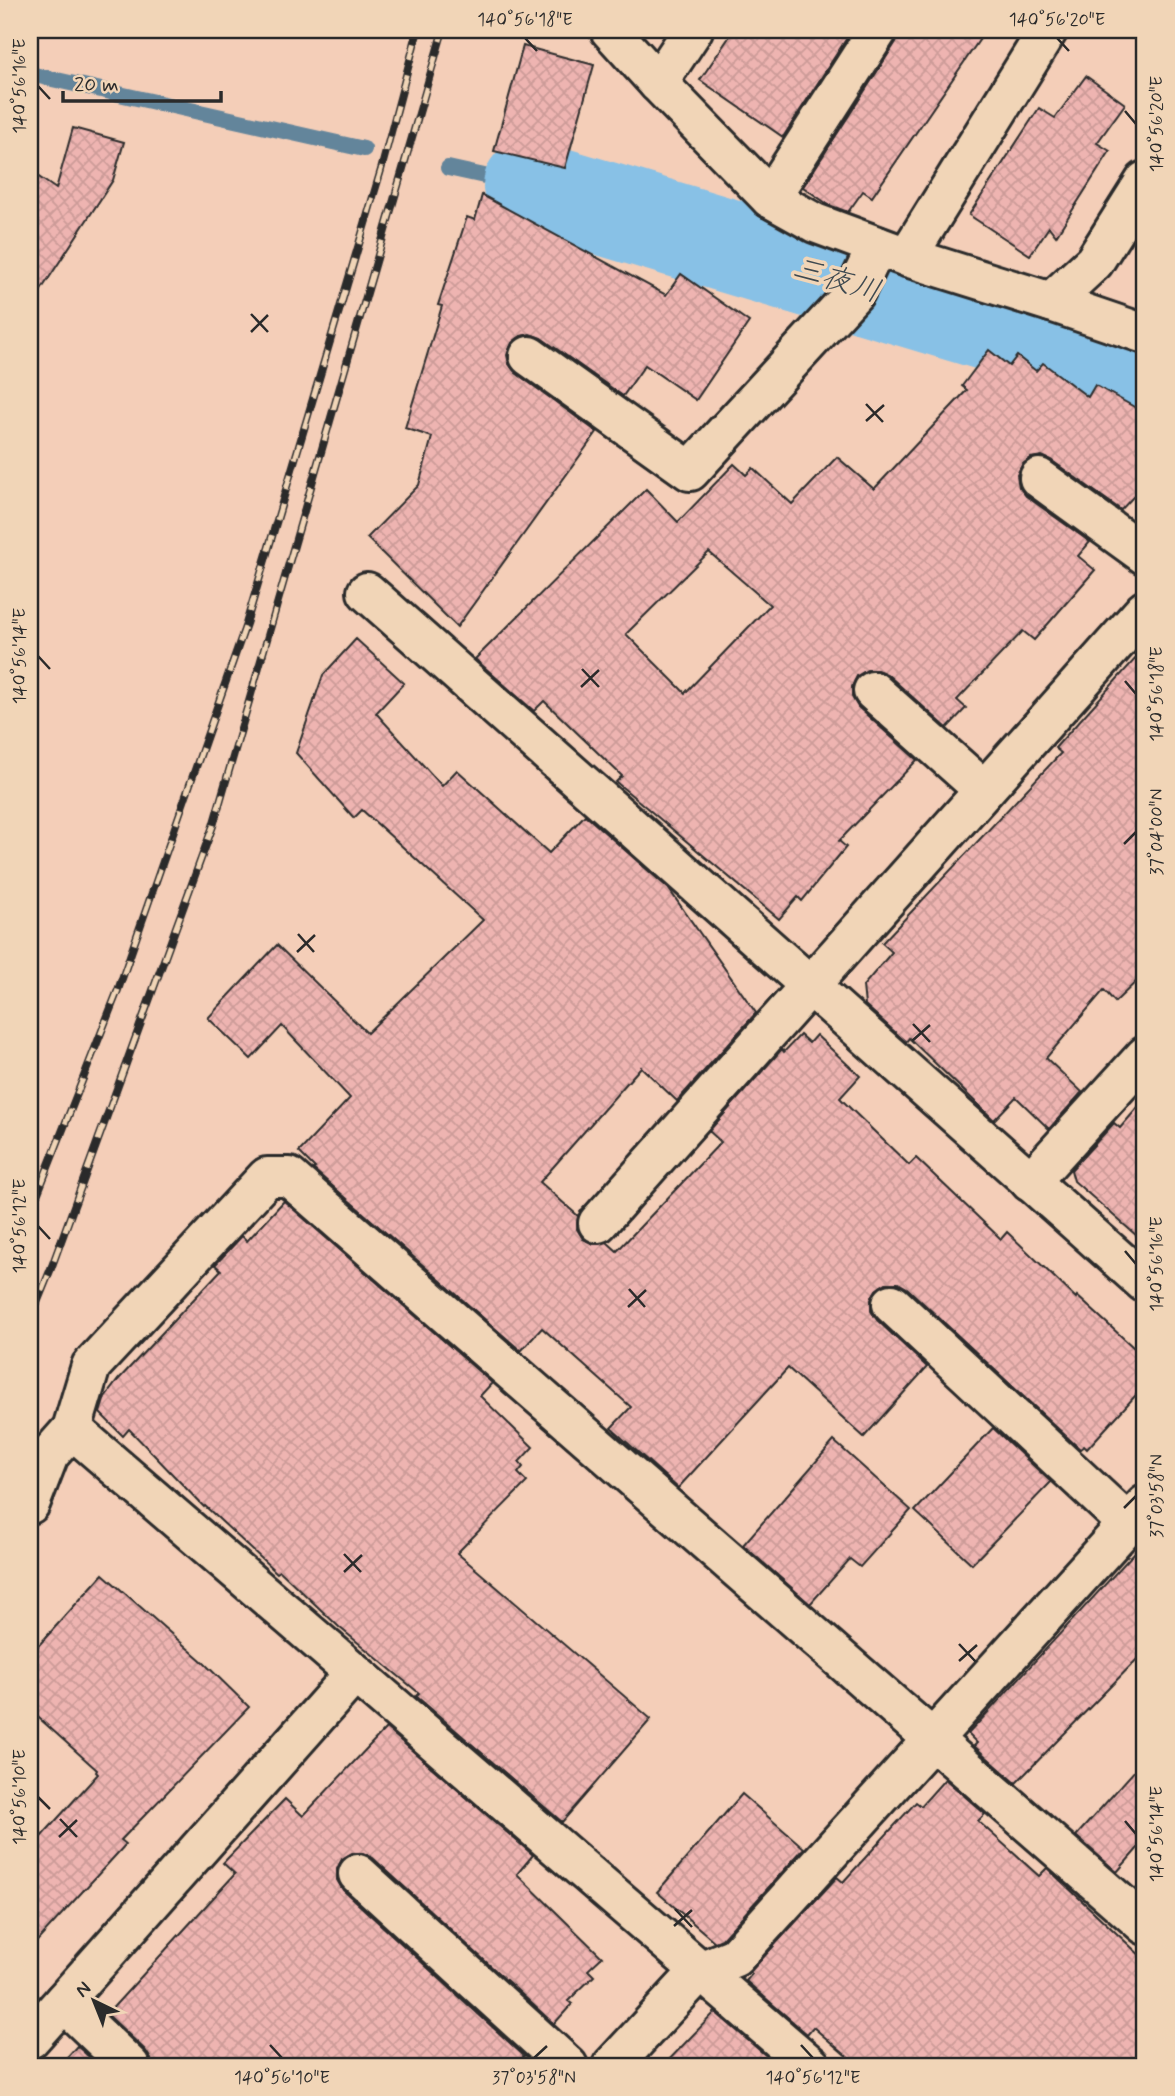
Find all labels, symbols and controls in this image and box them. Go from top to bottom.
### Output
text: 140°56'18"E [477,8,573,32]
text: 140°56'20"E [1009,8,1105,32]
text: 140°56'16"E [8,38,32,134]
scale bar [63,60,220,104]
text: 20 m [74,71,119,99]
text: 140°56'20"E [1145,76,1169,172]
water label: 三夜川 [788,249,885,312]
text: 140°56'14"E [8,608,32,704]
text: 140°56'18"E [1145,646,1169,742]
text: 37°04'00"N [1145,789,1169,875]
text: 140°56'12"E [8,1178,32,1274]
text: 140°56'16"E [1145,1216,1169,1312]
text: 37°03'58"N [1145,1454,1169,1538]
text: 140°56'10"E [8,1749,32,1845]
text: 140°56'14"E [1145,1786,1169,1882]
north arrow [60,1966,130,2036]
text: N [70,1976,97,2003]
text: 140°56'10"E [234,2066,330,2090]
text: 37°03'58"N [492,2066,576,2090]
text: 140°56'12"E [765,2066,861,2090]

